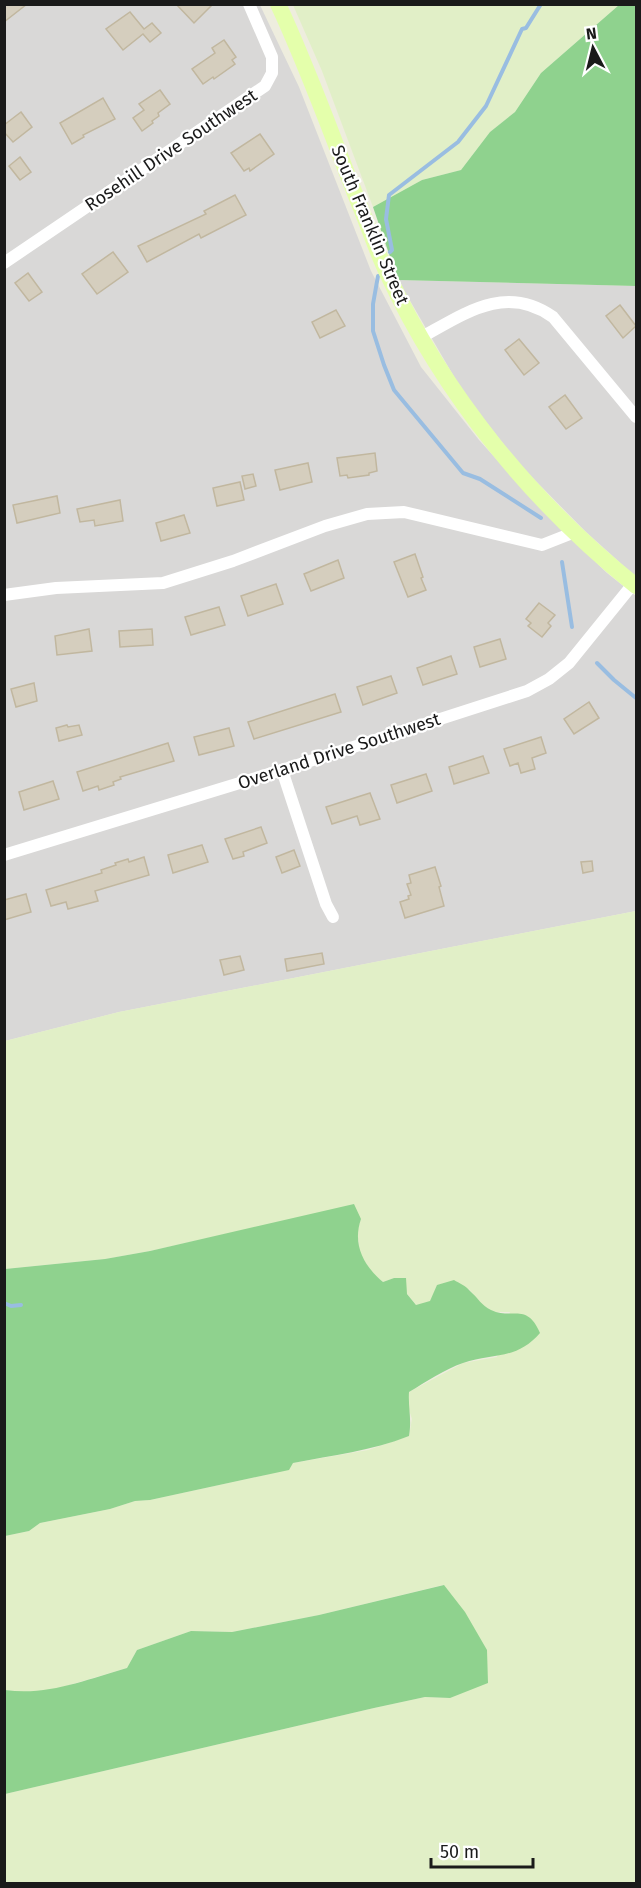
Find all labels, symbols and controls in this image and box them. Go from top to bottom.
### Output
north arrow [563,18,623,78]
text: N [585,24,598,44]
street label: Rosehill Drive Southwest [81,84,262,216]
street label: South Franklin Street [326,142,414,309]
street label: Overland Drive Southwest [235,708,443,794]
scale bar [431,1831,533,1869]
text: 50 m [440,1841,479,1863]

